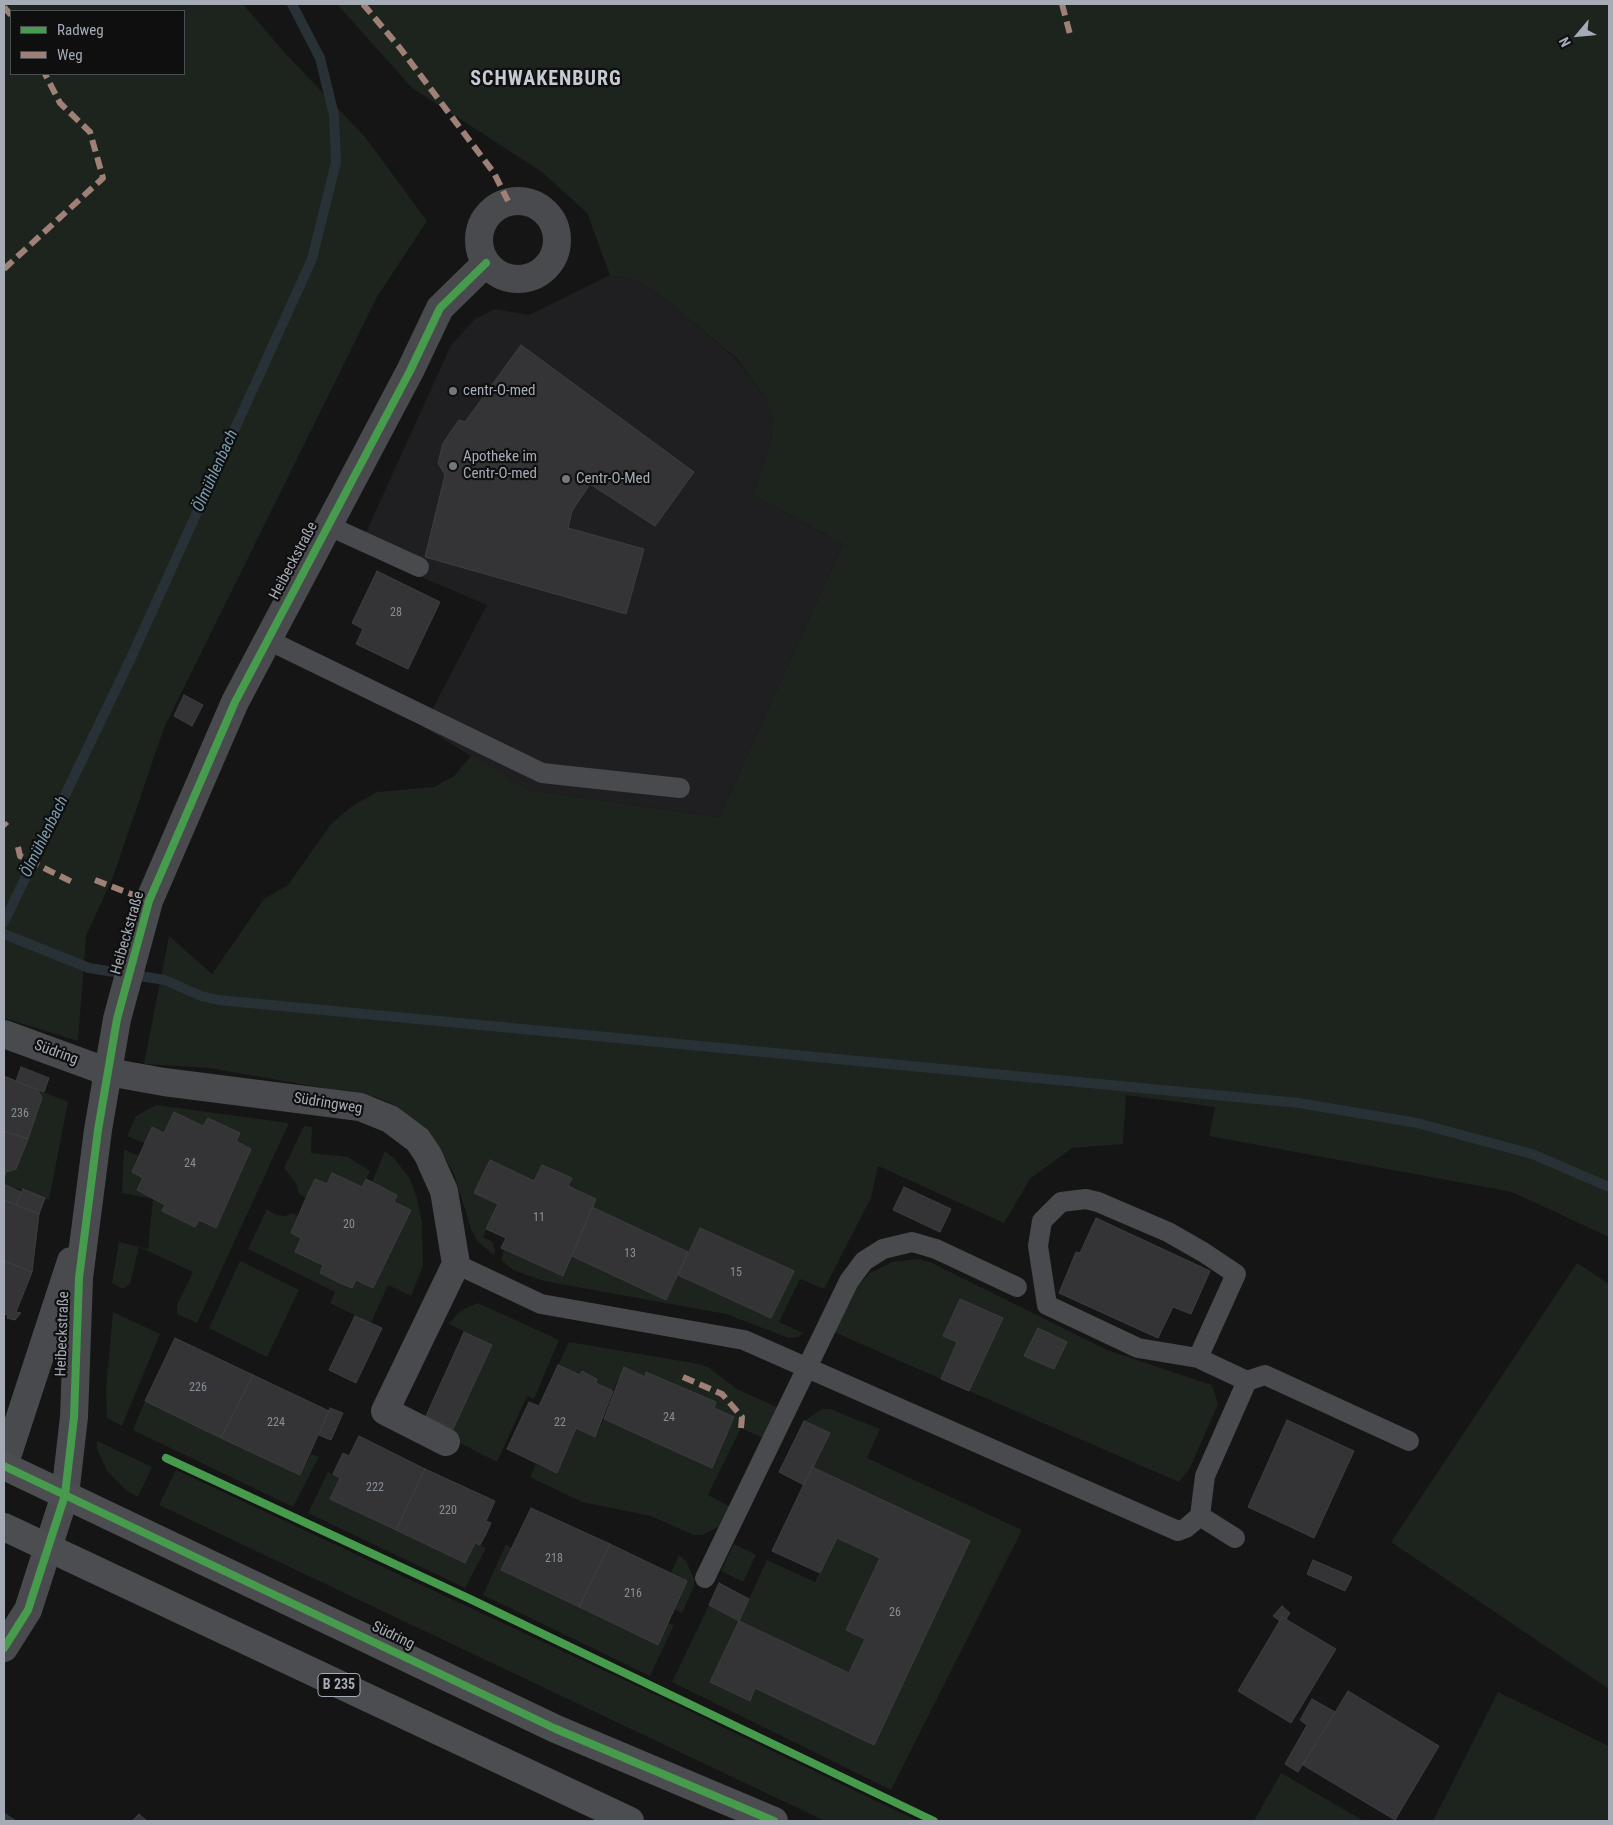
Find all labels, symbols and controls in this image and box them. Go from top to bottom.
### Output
legend [10,10,185,75]
north arrow [1553,10,1603,60]
text: Radweg [57,21,104,39]
text: N [1556,35,1574,50]
text: Weg [57,46,83,64]
district label: SCHWAKENBURG [469,68,623,92]
place label: centr-O-med [463,382,535,400]
marker: centr-O-med [447,385,459,397]
water label: Ölmühlenbach [189,427,243,515]
place label: Apotheke im Centr-O-med [463,448,537,483]
marker: Apotheke im Centr-O-med [447,460,459,472]
place label: Centr-O-Med [576,470,650,488]
marker: Centr-O-Med [560,473,572,485]
street label: Heibeckstraße [266,519,322,603]
house number: 28 [390,606,402,620]
water label: Ölmühlenbach [17,793,73,881]
street label: Heibeckstraße [108,889,148,977]
street label: Südring [32,1037,80,1069]
street label: Südringweg [292,1090,364,1118]
house number: 236 [11,1107,29,1121]
house number: 24 [184,1157,196,1171]
house number: 11 [533,1211,545,1225]
house number: 20 [343,1218,355,1232]
house number: 13 [624,1247,636,1261]
house number: 15 [730,1266,742,1280]
street label: Heibeckstraße [53,1291,73,1377]
house number: 226 [189,1381,207,1395]
house number: 24 [663,1411,675,1425]
house number: 224 [267,1416,285,1430]
house number: 22 [554,1416,566,1430]
house number: 222 [366,1481,384,1495]
house number: 220 [439,1504,457,1518]
house number: 218 [545,1552,563,1566]
house number: 216 [624,1587,642,1601]
house number: 26 [889,1606,901,1620]
street label: Südring [369,1618,417,1654]
road number: B 235 [318,1674,360,1696]

